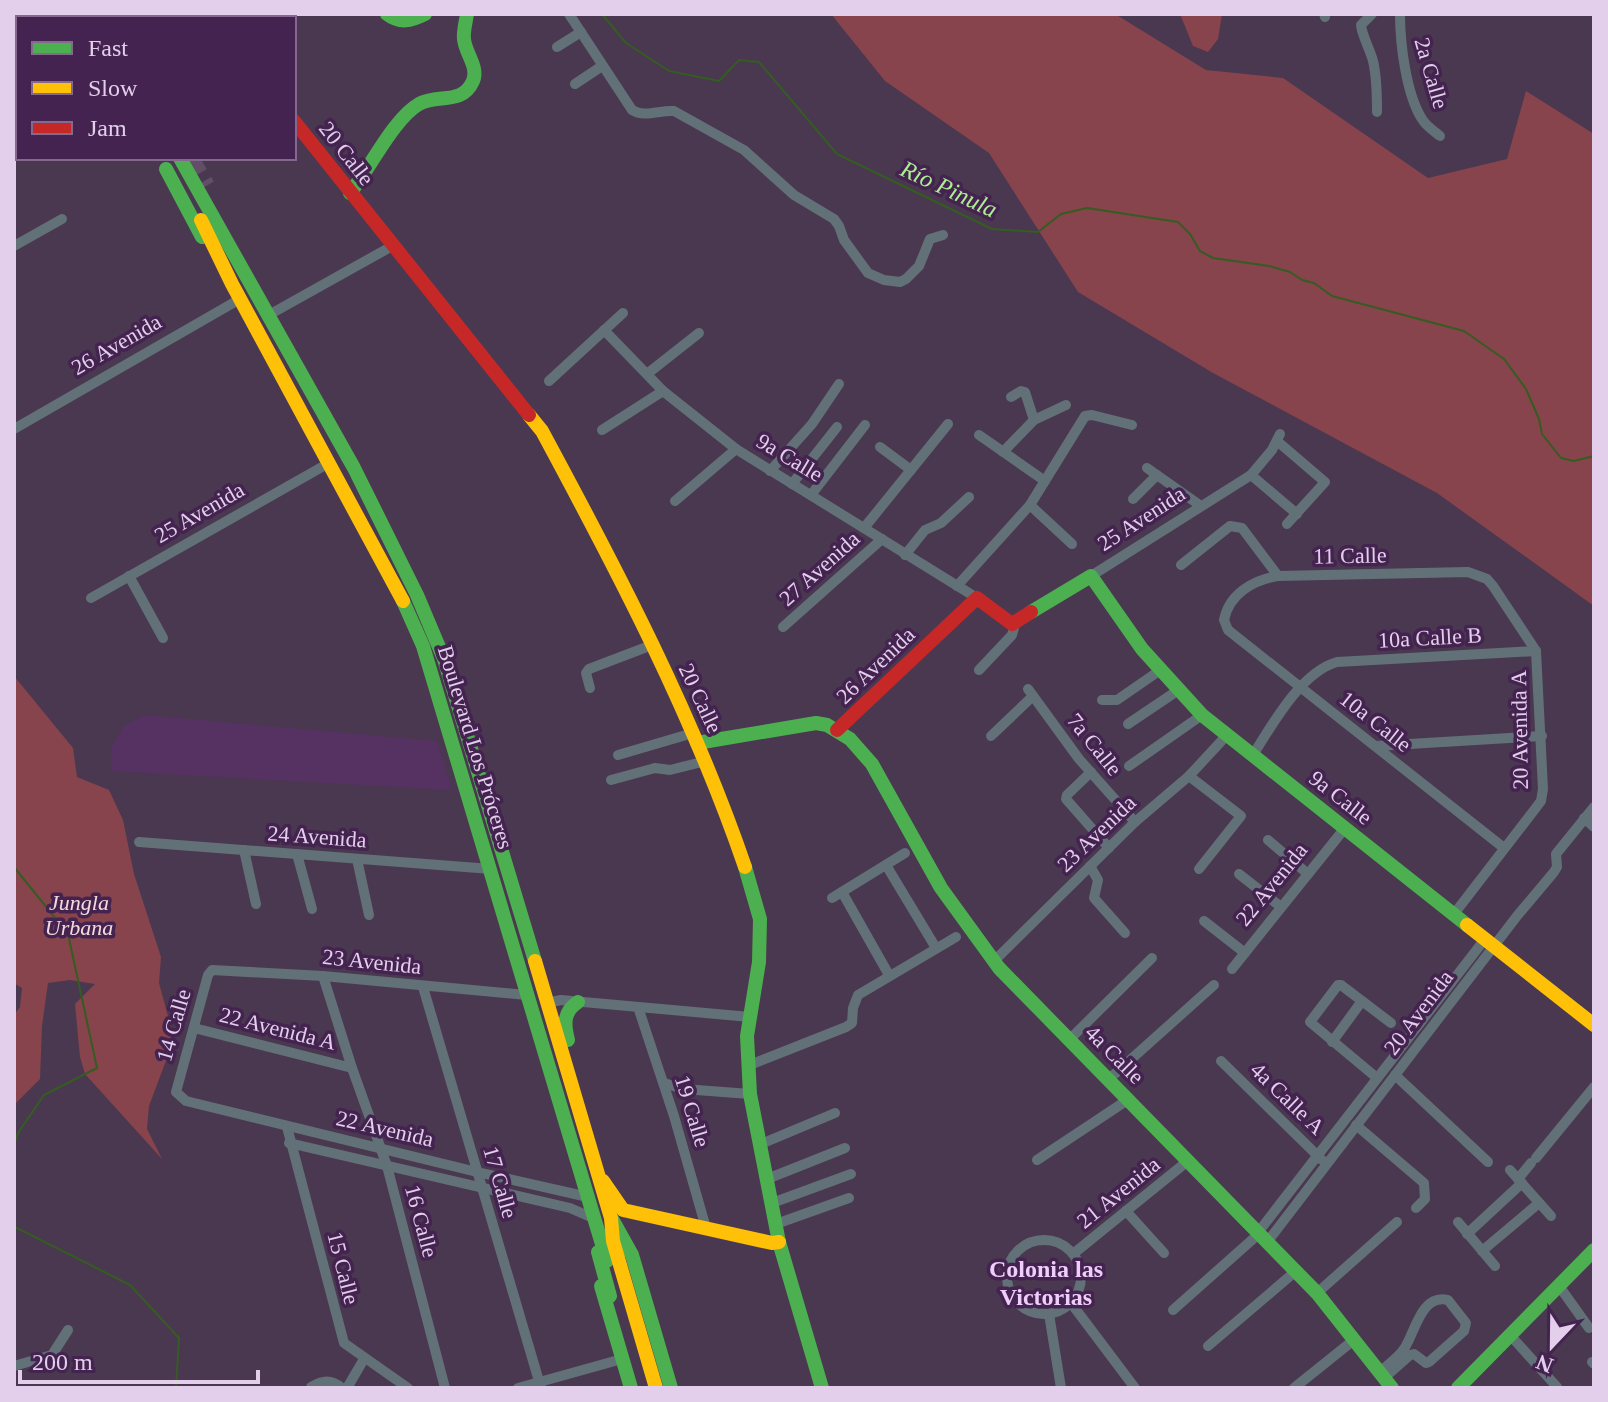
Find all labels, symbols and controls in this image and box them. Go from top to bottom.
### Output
legend [16,16,296,160]
text: Fast [88,35,128,61]
street label: 2a Calle [1409,35,1454,112]
text: Slow [88,75,138,101]
text: Jam [88,115,127,141]
street label: 20 Calle [314,116,379,190]
water label: Río Pinula [896,155,1001,223]
street label: 26 Avenida [67,309,166,380]
street label: 9a Calle [752,428,827,487]
street label: 25 Avenida [150,477,249,548]
street label: 25 Avenida [1093,481,1190,556]
street label: 27 Avenida [774,526,865,611]
street label: 11 Calle [1313,542,1387,569]
street label: 26 Avenida [831,622,920,709]
street label: 10a Calle B [1378,622,1483,653]
street label: Boulevard Los Próceres [433,642,518,852]
street label: 20 Calle [674,659,727,737]
street label: 20 Avenida A [1506,670,1533,790]
street label: 10a Calle [1335,686,1416,757]
street label: 7a Calle [1062,708,1127,780]
street label: 9a Calle [1304,765,1377,830]
street label: 23 Avenida [1052,790,1141,877]
street label: 24 Avenida [267,821,368,852]
street label: 22 Avenida [1230,838,1312,931]
park label: Jungla Urbana [45,890,113,940]
street label: 23 Avenida [321,944,423,979]
street label: 20 Avenida [1379,965,1458,1059]
street label: 14 Calle [151,986,196,1064]
street label: 22 Avenida A [217,1002,339,1055]
street label: 4a Calle [1080,1020,1149,1089]
street label: 4a Calle A [1246,1057,1330,1140]
street label: 19 Calle [670,1072,715,1150]
street label: 22 Avenida [334,1105,436,1152]
street label: 17 Calle [478,1143,523,1221]
street label: 21 Avenida [1072,1151,1165,1233]
street label: 16 Calle [400,1182,443,1260]
street label: 15 Calle [322,1229,365,1307]
district label: Colonia las Victorias [989,1256,1103,1310]
north arrow [1512,1306,1592,1386]
scale bar [20,1334,258,1384]
text: 200 m [32,1349,93,1375]
text: N [1533,1349,1557,1379]

